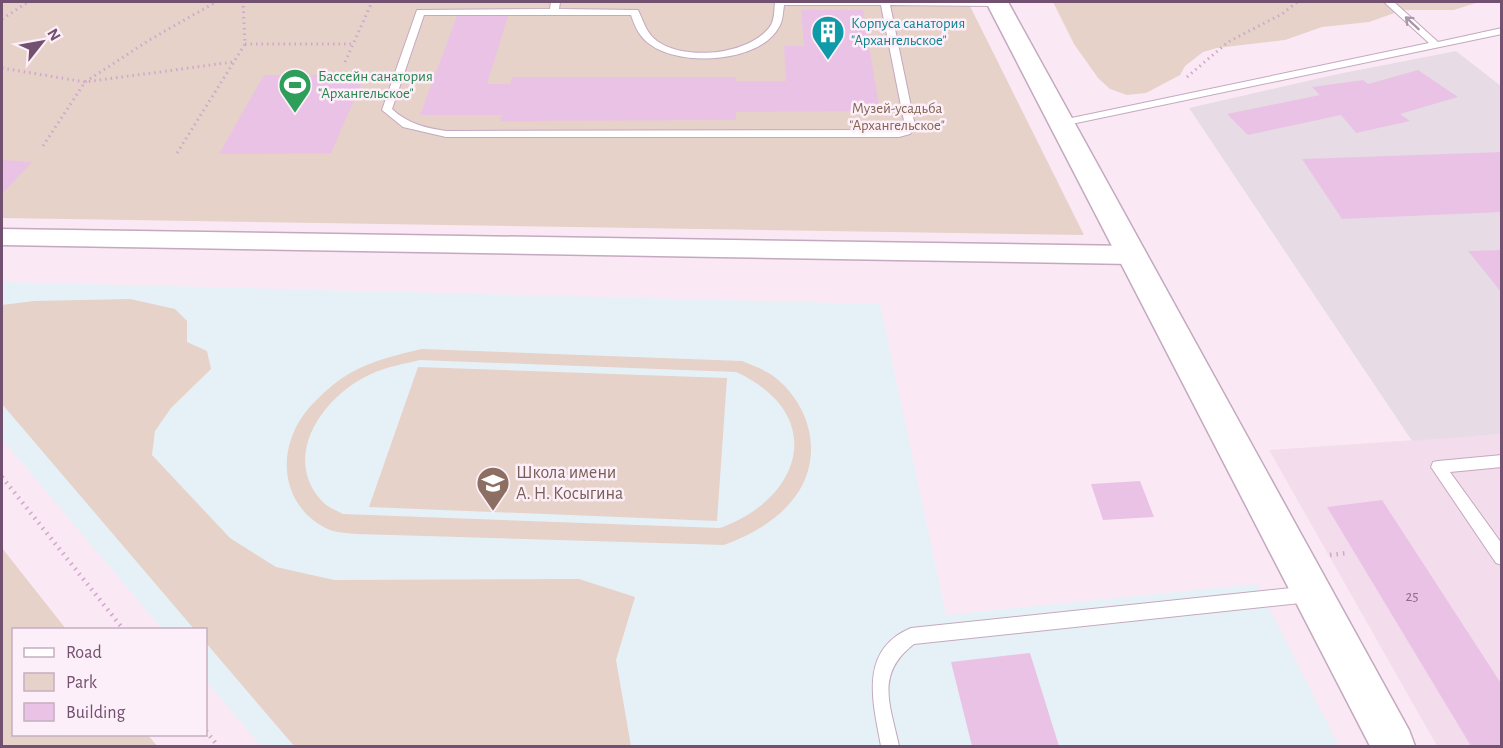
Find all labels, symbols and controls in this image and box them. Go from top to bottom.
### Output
north arrow [12,12,72,72]
building icon: Корпуса санатория "Архангельское" [810,14,846,61]
place label: Корпуса санатория "Архангельское" [851,16,965,48]
one-way arrow [1405,16,1420,30]
text: N [44,26,64,44]
sports icon: Бассейн санатория "Архангельское" [277,67,313,114]
place label: Бассейн санатория "Архангельское" [318,69,433,101]
park label: Музей-усадьба "Архангельское" [849,101,945,133]
place label: Школа имени А. Н. Косыгина [516,464,623,503]
school or university icon: Школа имени А. Н. Косыгина [475,465,511,512]
house number: 25 [1405,589,1419,604]
legend [12,628,207,736]
text: Road [66,644,102,662]
text: Park [66,674,98,692]
text: Building [66,704,126,722]

